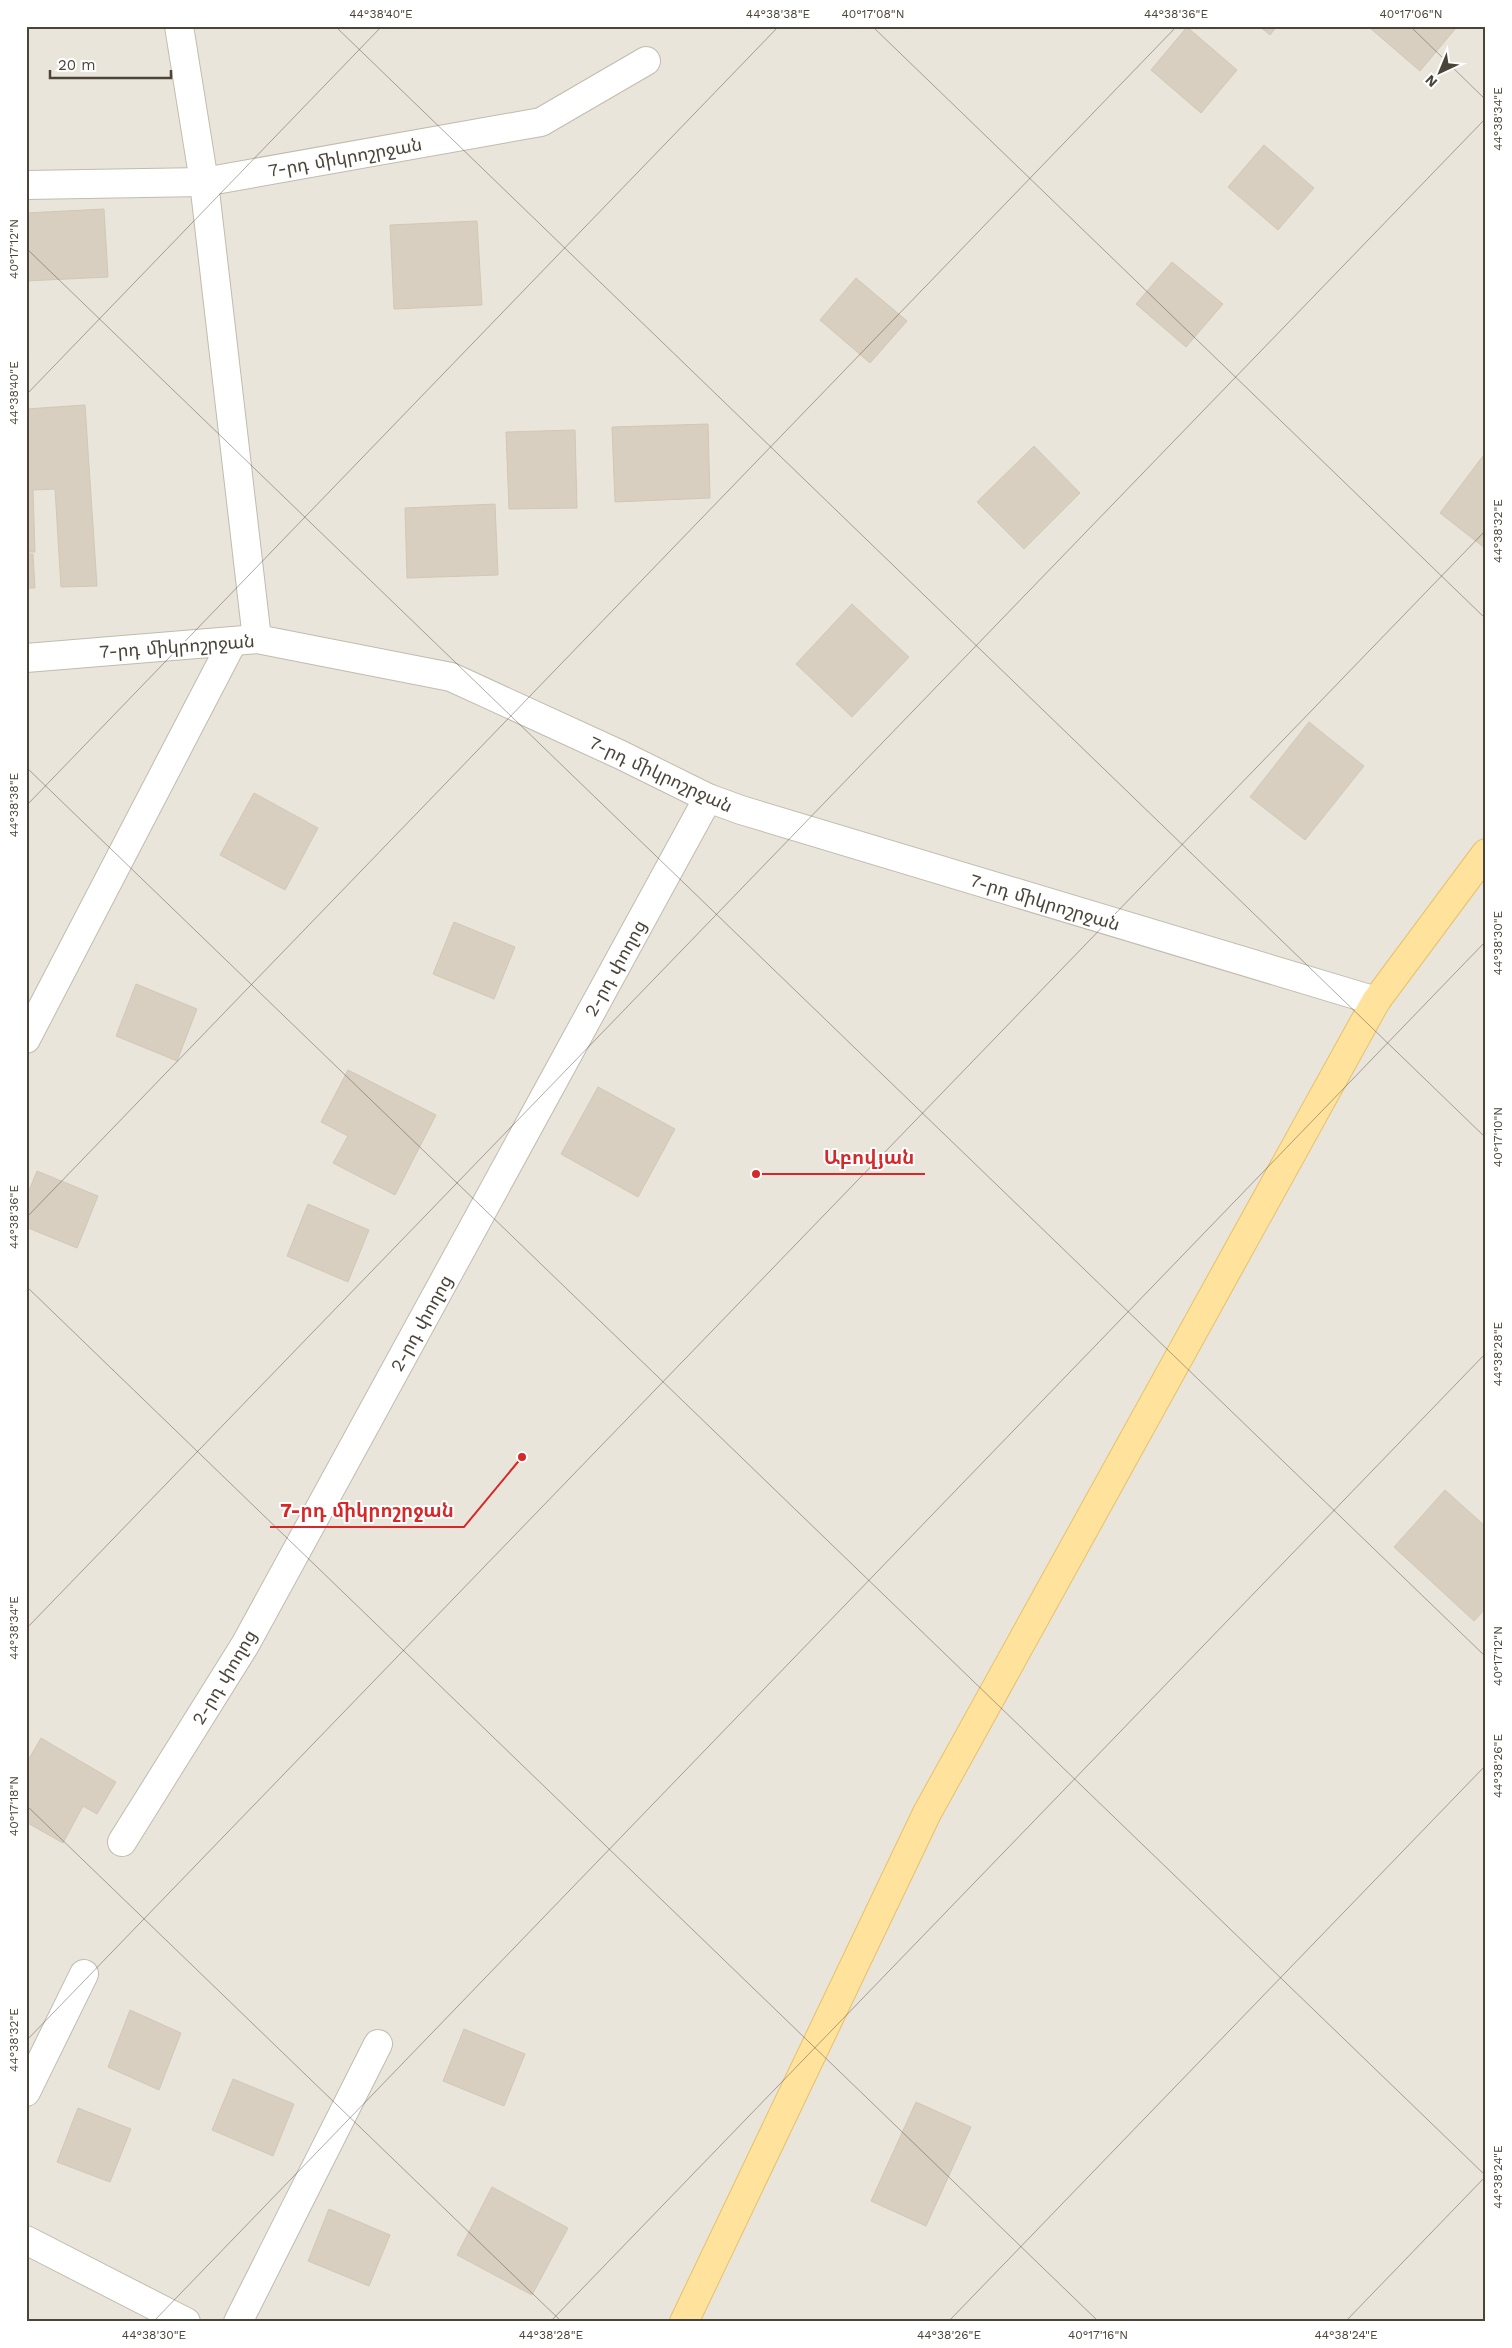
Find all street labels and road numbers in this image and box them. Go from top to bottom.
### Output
street label: 7-րդ միկրոշրջան [267,133,423,181]
street label: 7-րդ միկրոշրջան [99,630,255,662]
street label: 7-րդ միկրոշրջան [586,732,736,816]
street label: 7-րդ միկրոշրջան [967,869,1123,935]
street label: 2-րդ փողոց [580,916,650,1020]
street label: 2-րդ փողոց [386,1271,456,1375]
street label: 2-րդ փողոց [187,1626,261,1728]

